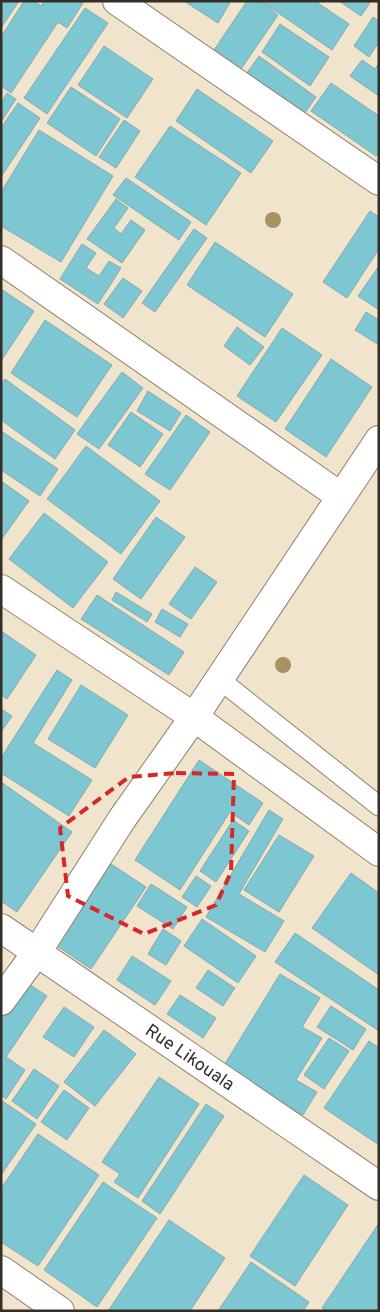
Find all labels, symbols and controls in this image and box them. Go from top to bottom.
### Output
street label: Rue Likouala [140,1020,238,1097]

